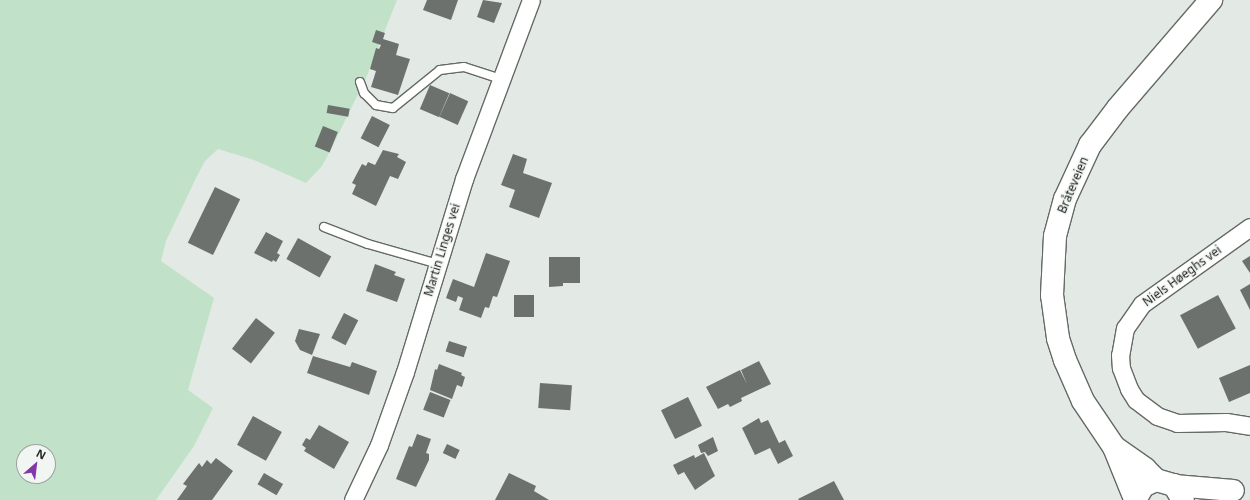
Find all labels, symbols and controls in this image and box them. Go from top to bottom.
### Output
street label: Bråteveien [1055,154,1091,216]
street label: Martin Linges vei [421,202,463,298]
street label: Niels Høeghs vei [1140,243,1224,309]
north arrow [16,444,56,484]
text: N [34,445,49,463]

